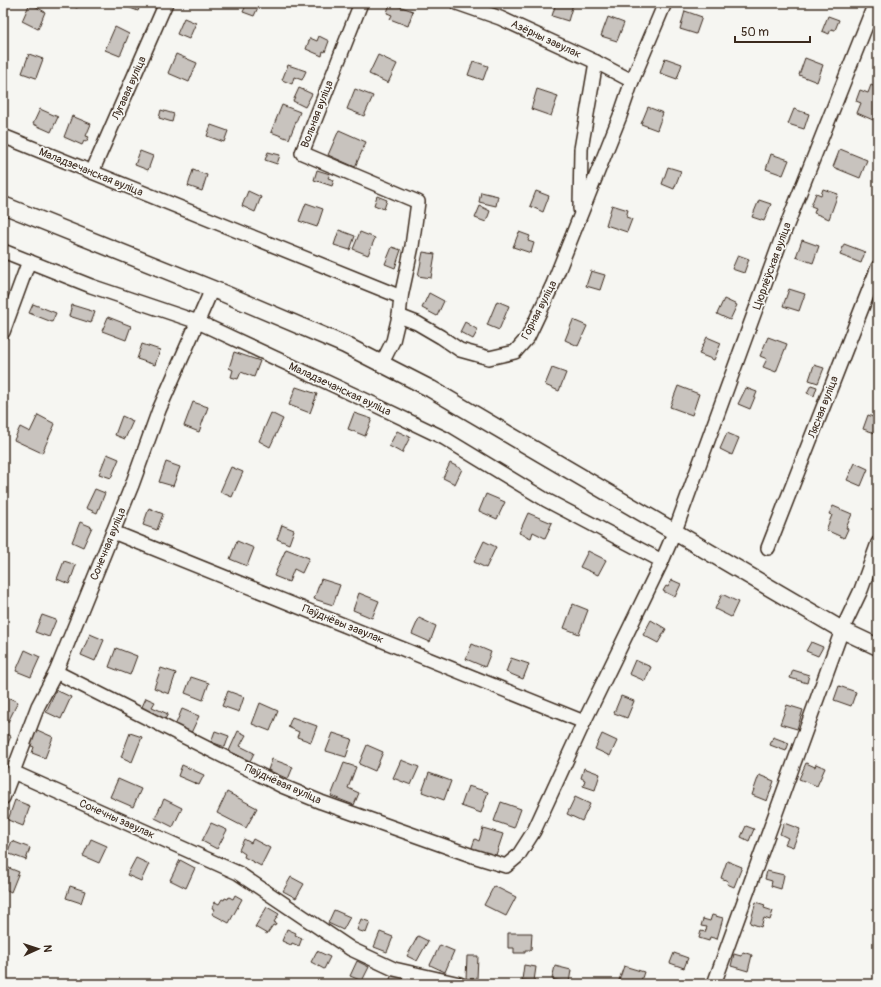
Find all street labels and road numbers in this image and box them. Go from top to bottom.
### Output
street label: Азёрны завулак [509,17,583,61]
street label: Лугавая вуліца [109,54,149,123]
street label: Вольная вуліца [298,79,336,149]
street label: Маладзечанская вуліца [37,145,145,199]
street label: Цюрлёўская вуліца [750,221,794,311]
street label: Горная вуліца [519,278,559,342]
street label: Маладзечанская вуліца [287,360,393,418]
street label: Лясная вуліца [805,374,841,441]
street label: Сонечная вуліца [88,506,128,582]
street label: Паўднёвы завулак [300,602,386,646]
street label: Паўднёвая вуліца [243,761,323,807]
street label: Сонечны завулак [77,797,157,842]

